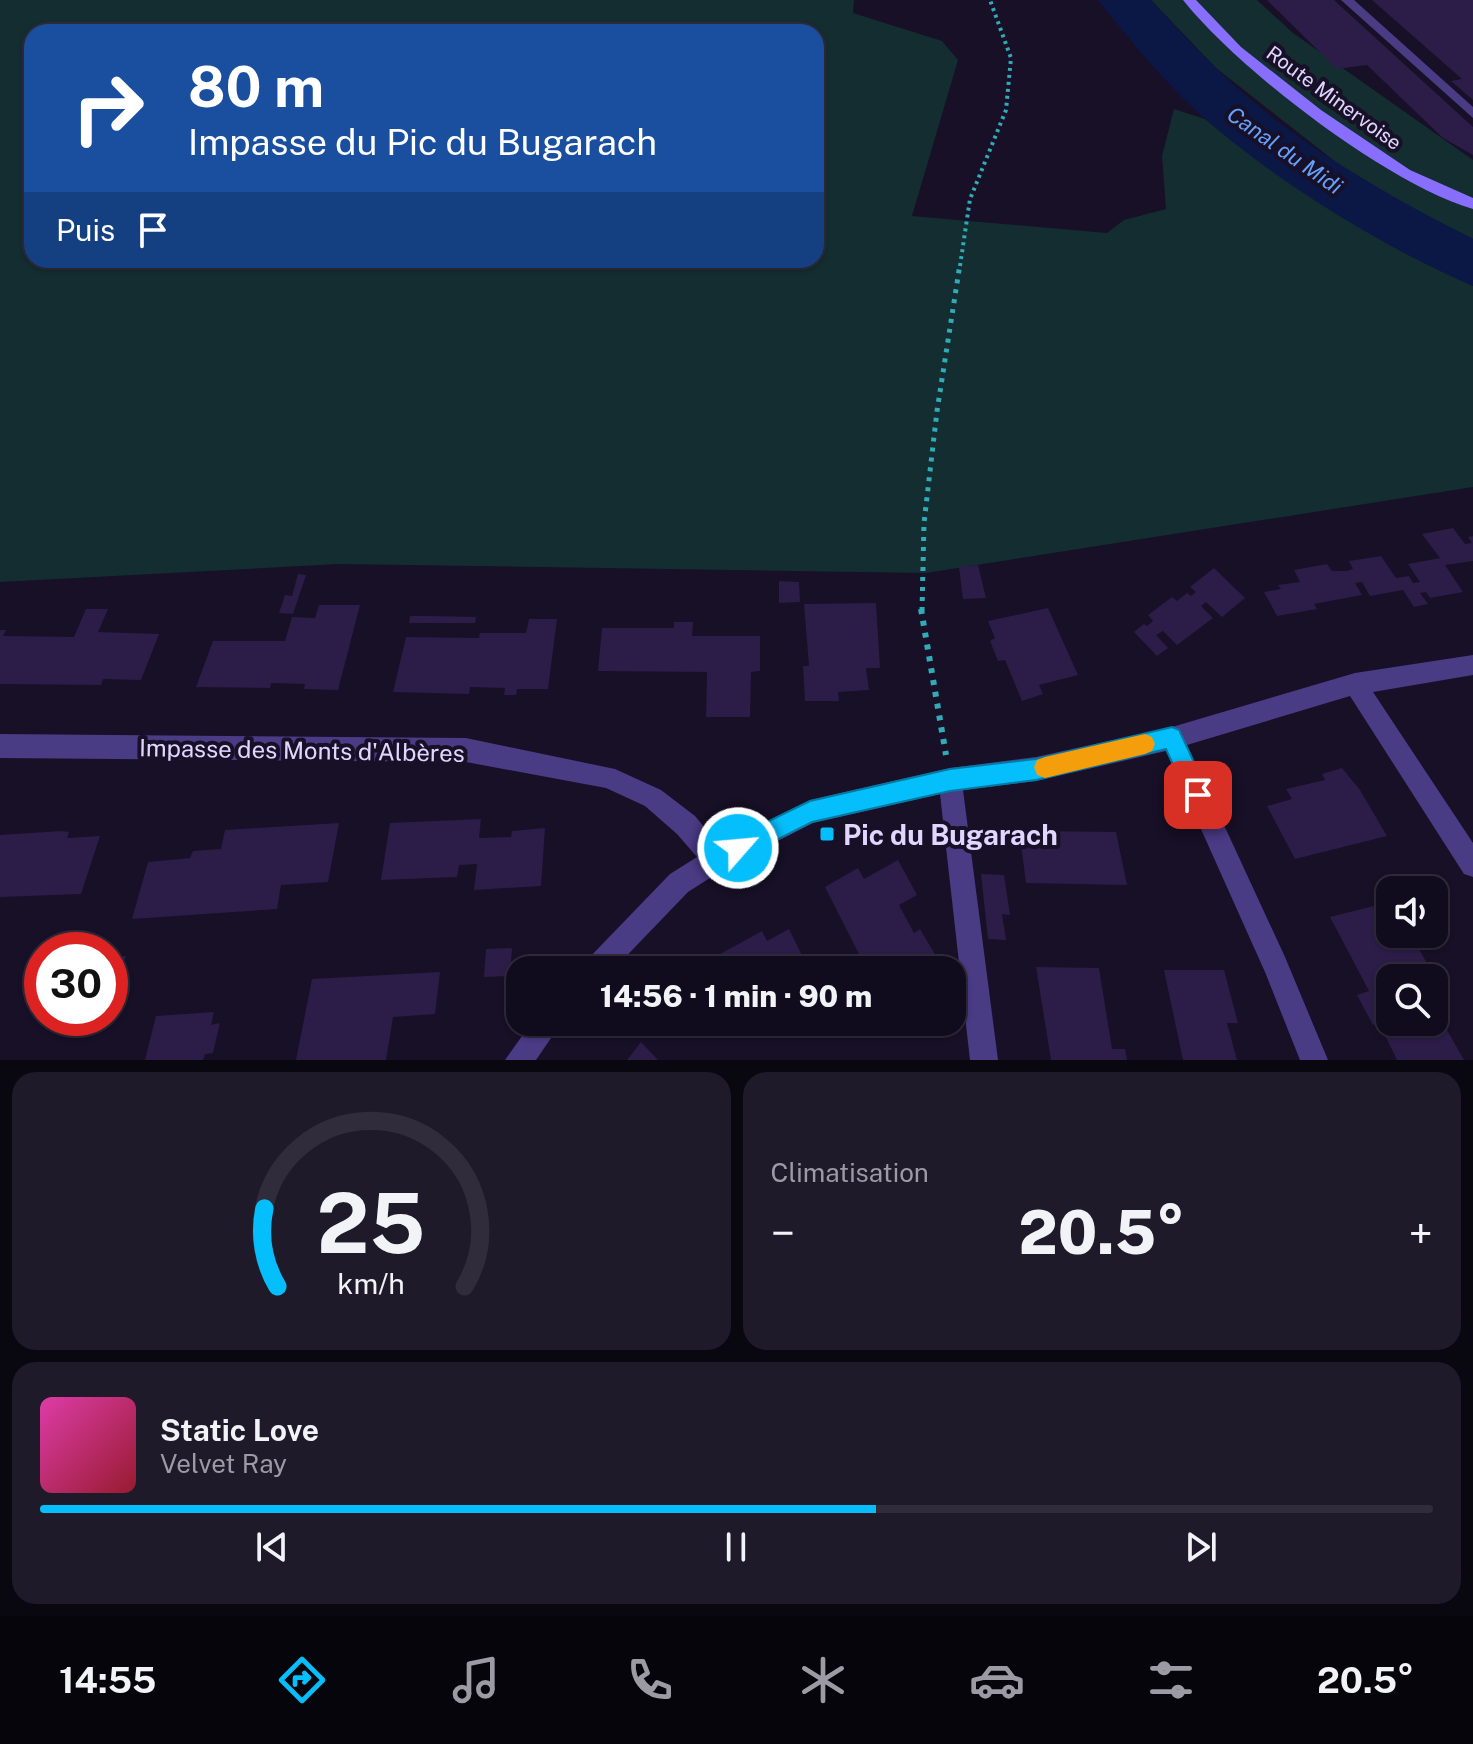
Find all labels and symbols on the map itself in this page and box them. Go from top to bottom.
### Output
street label: Route Minervoise [1262,41,1406,155]
water label: Canal du Midi [1222,101,1348,200]
street label: Impasse des Monts d'Albères [139,733,465,767]
pin [1164,761,1232,829]
position arrow [696,806,780,890]
place label: Pic du Bugarach [843,818,1058,851]
marker: Pic du Bugarach [818,825,836,843]
speed limit sign: 30 [24,932,128,1036]

